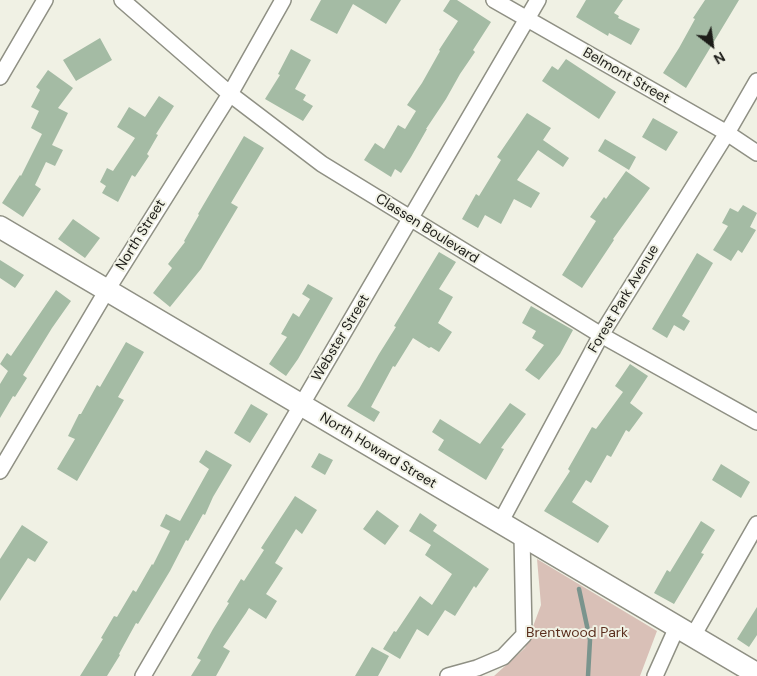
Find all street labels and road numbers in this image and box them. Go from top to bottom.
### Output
street label: Belmont Street [580,44,672,108]
street label: Classen Boulevard [372,190,482,268]
street label: North Street [113,197,169,273]
street label: Forest Park Avenue [585,242,663,356]
street label: Webster Street [309,292,373,384]
street label: North Howard Street [317,410,439,492]

